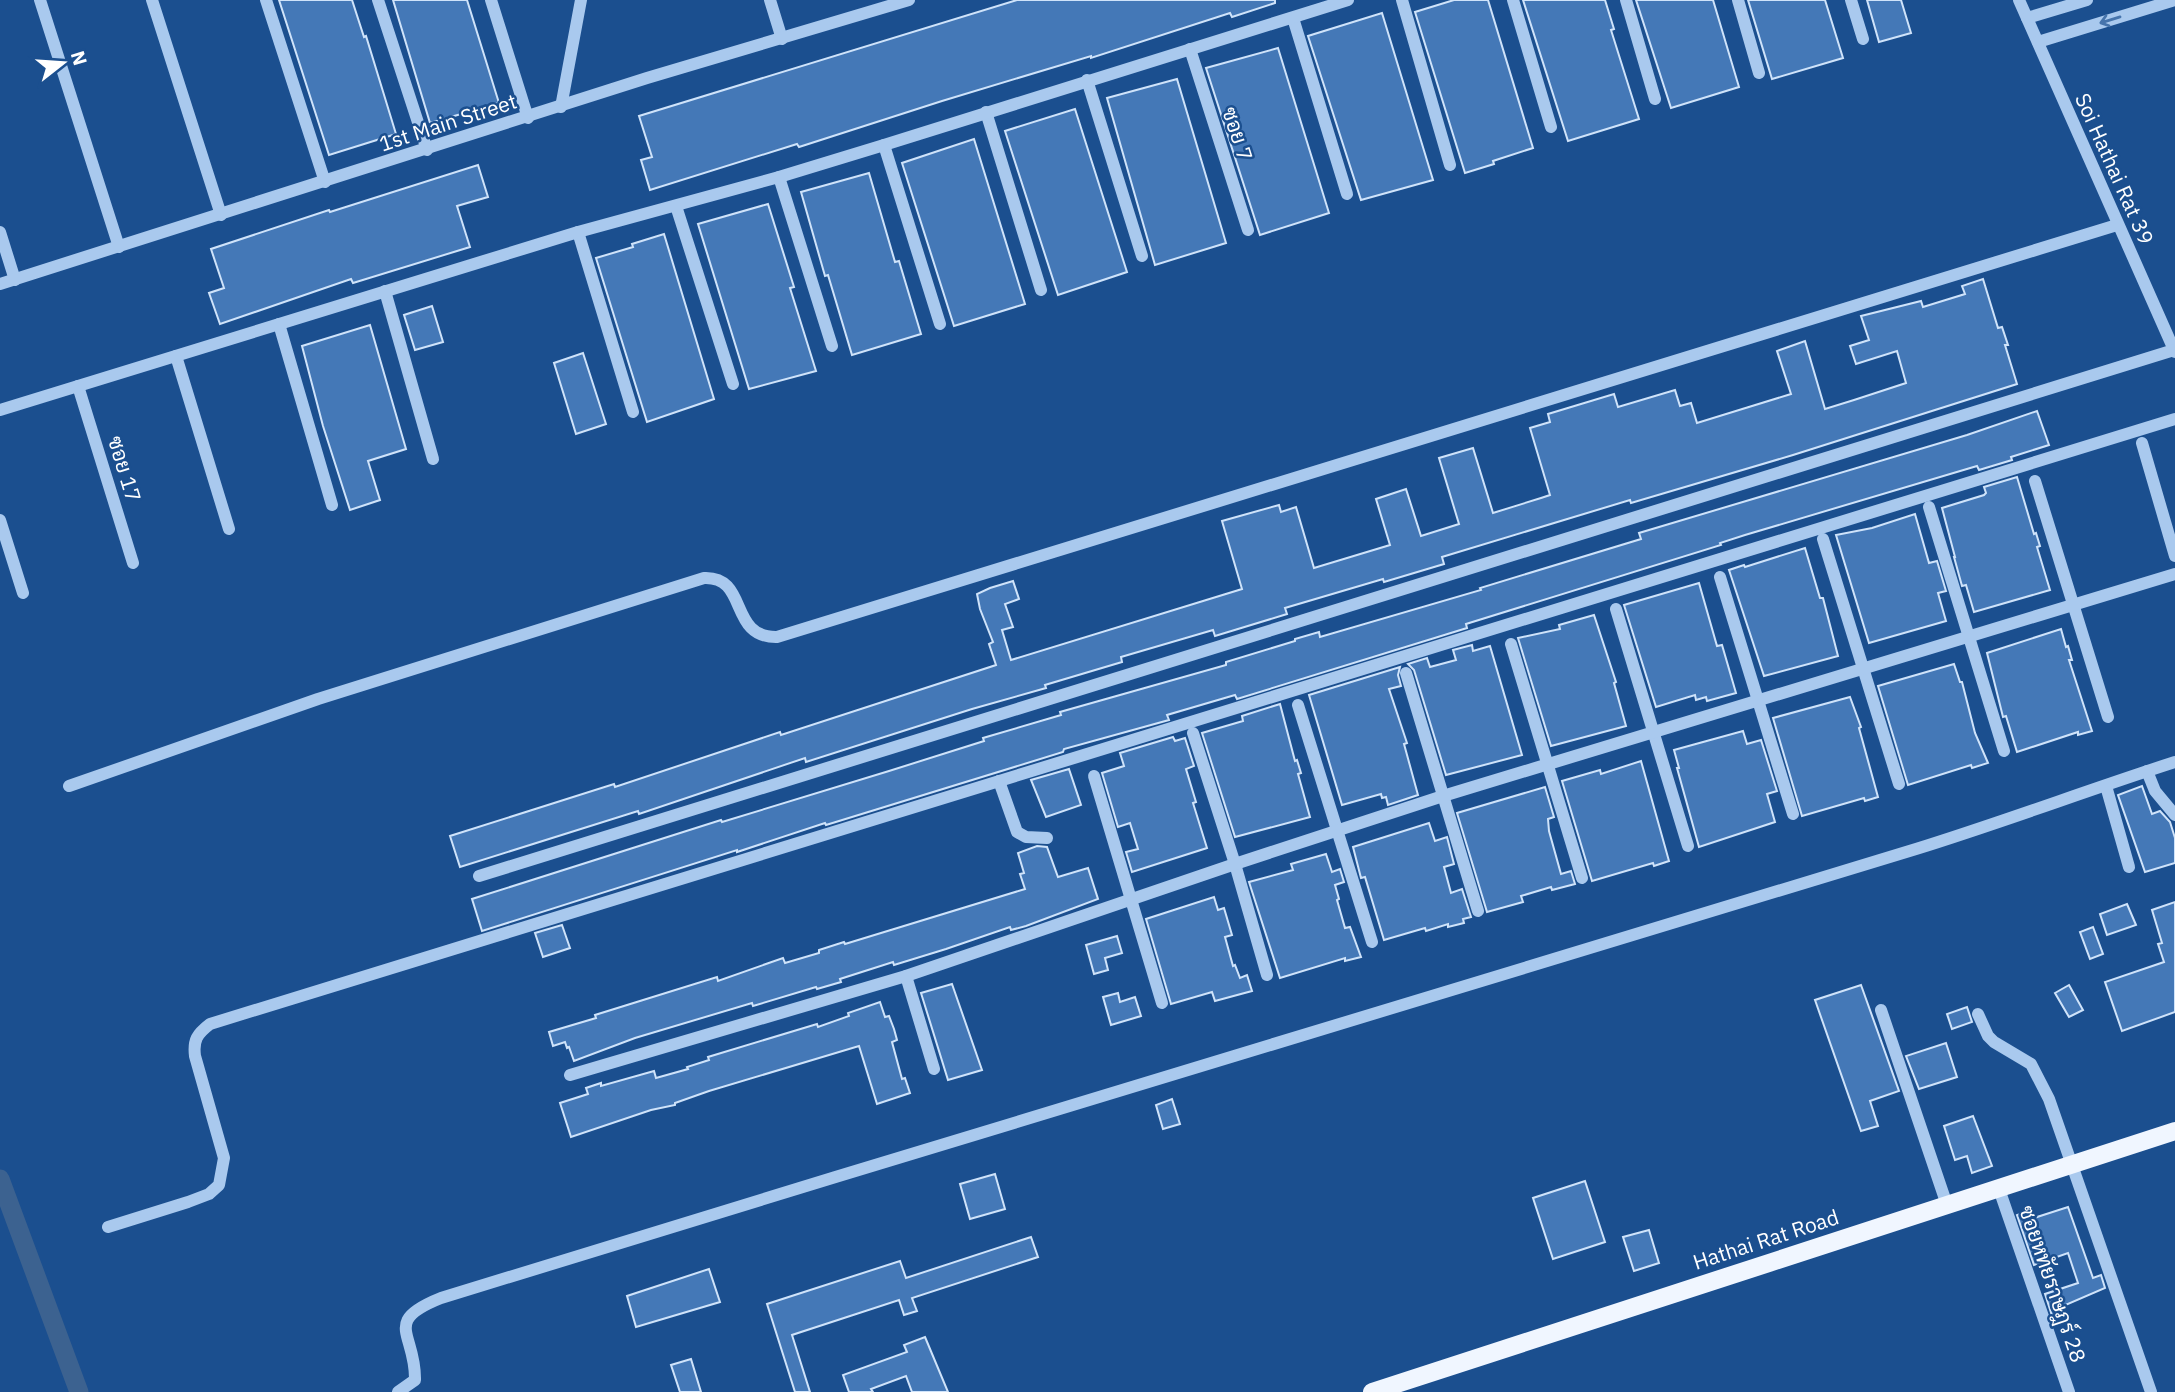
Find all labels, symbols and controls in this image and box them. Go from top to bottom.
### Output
one-way arrow [2099,14,2121,27]
north arrow [28,28,98,98]
text: N [66,48,93,68]
street label: 1st Main Street [375,87,520,157]
street label: Soi Hathai Rat 39 [2069,88,2161,249]
street label: ซอย 7 [1216,103,1260,164]
street label: ซอย 17 [102,432,148,505]
street label: ซอยหทัยราษฎร์ 28 [2012,1201,2093,1366]
street label: Hathai Rat Road [1689,1202,1842,1276]

